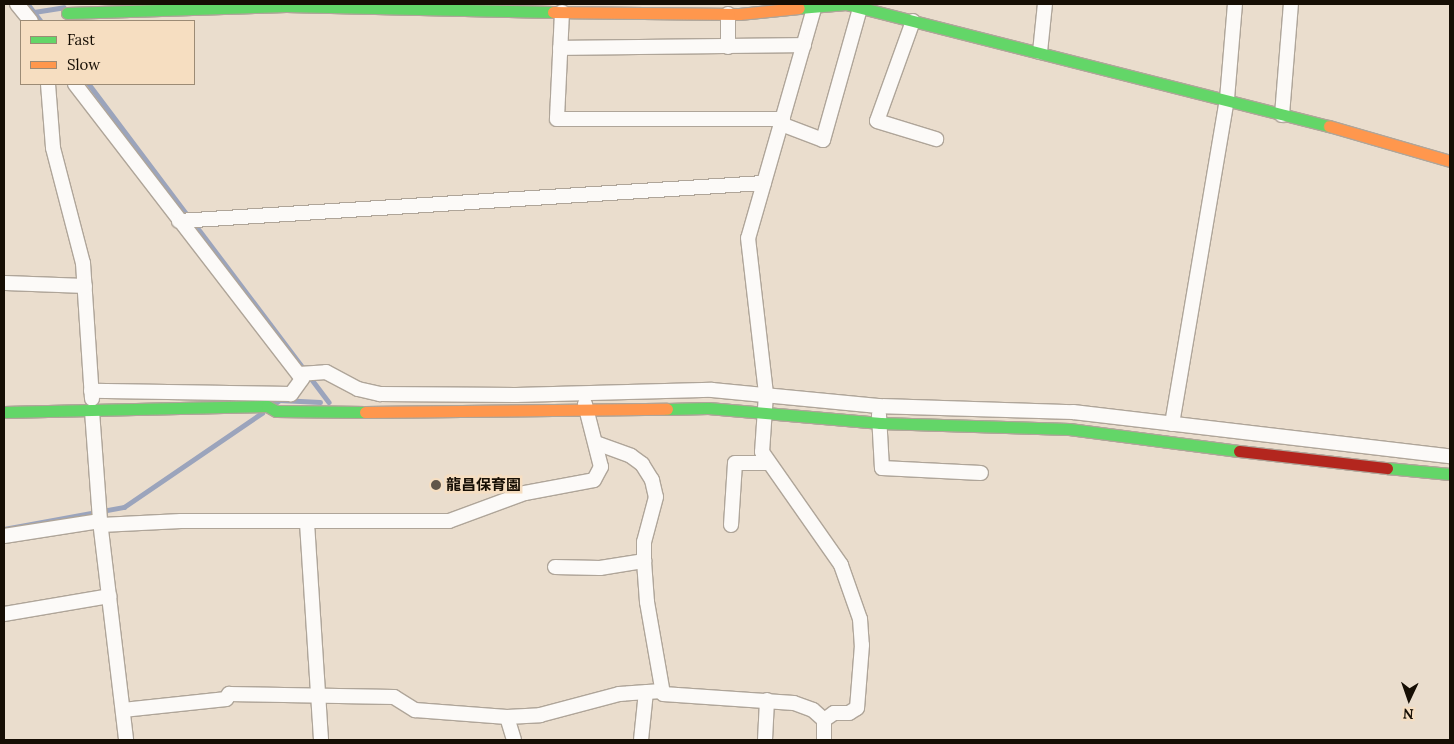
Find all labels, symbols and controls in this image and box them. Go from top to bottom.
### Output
legend [20,20,195,85]
text: Fast [67,30,95,49]
text: Slow [67,55,100,74]
place label: 龍昌保育園 [446,476,521,494]
marker: 龍昌保育園 [430,479,442,491]
north arrow [1384,674,1434,724]
text: N [1402,705,1414,723]

